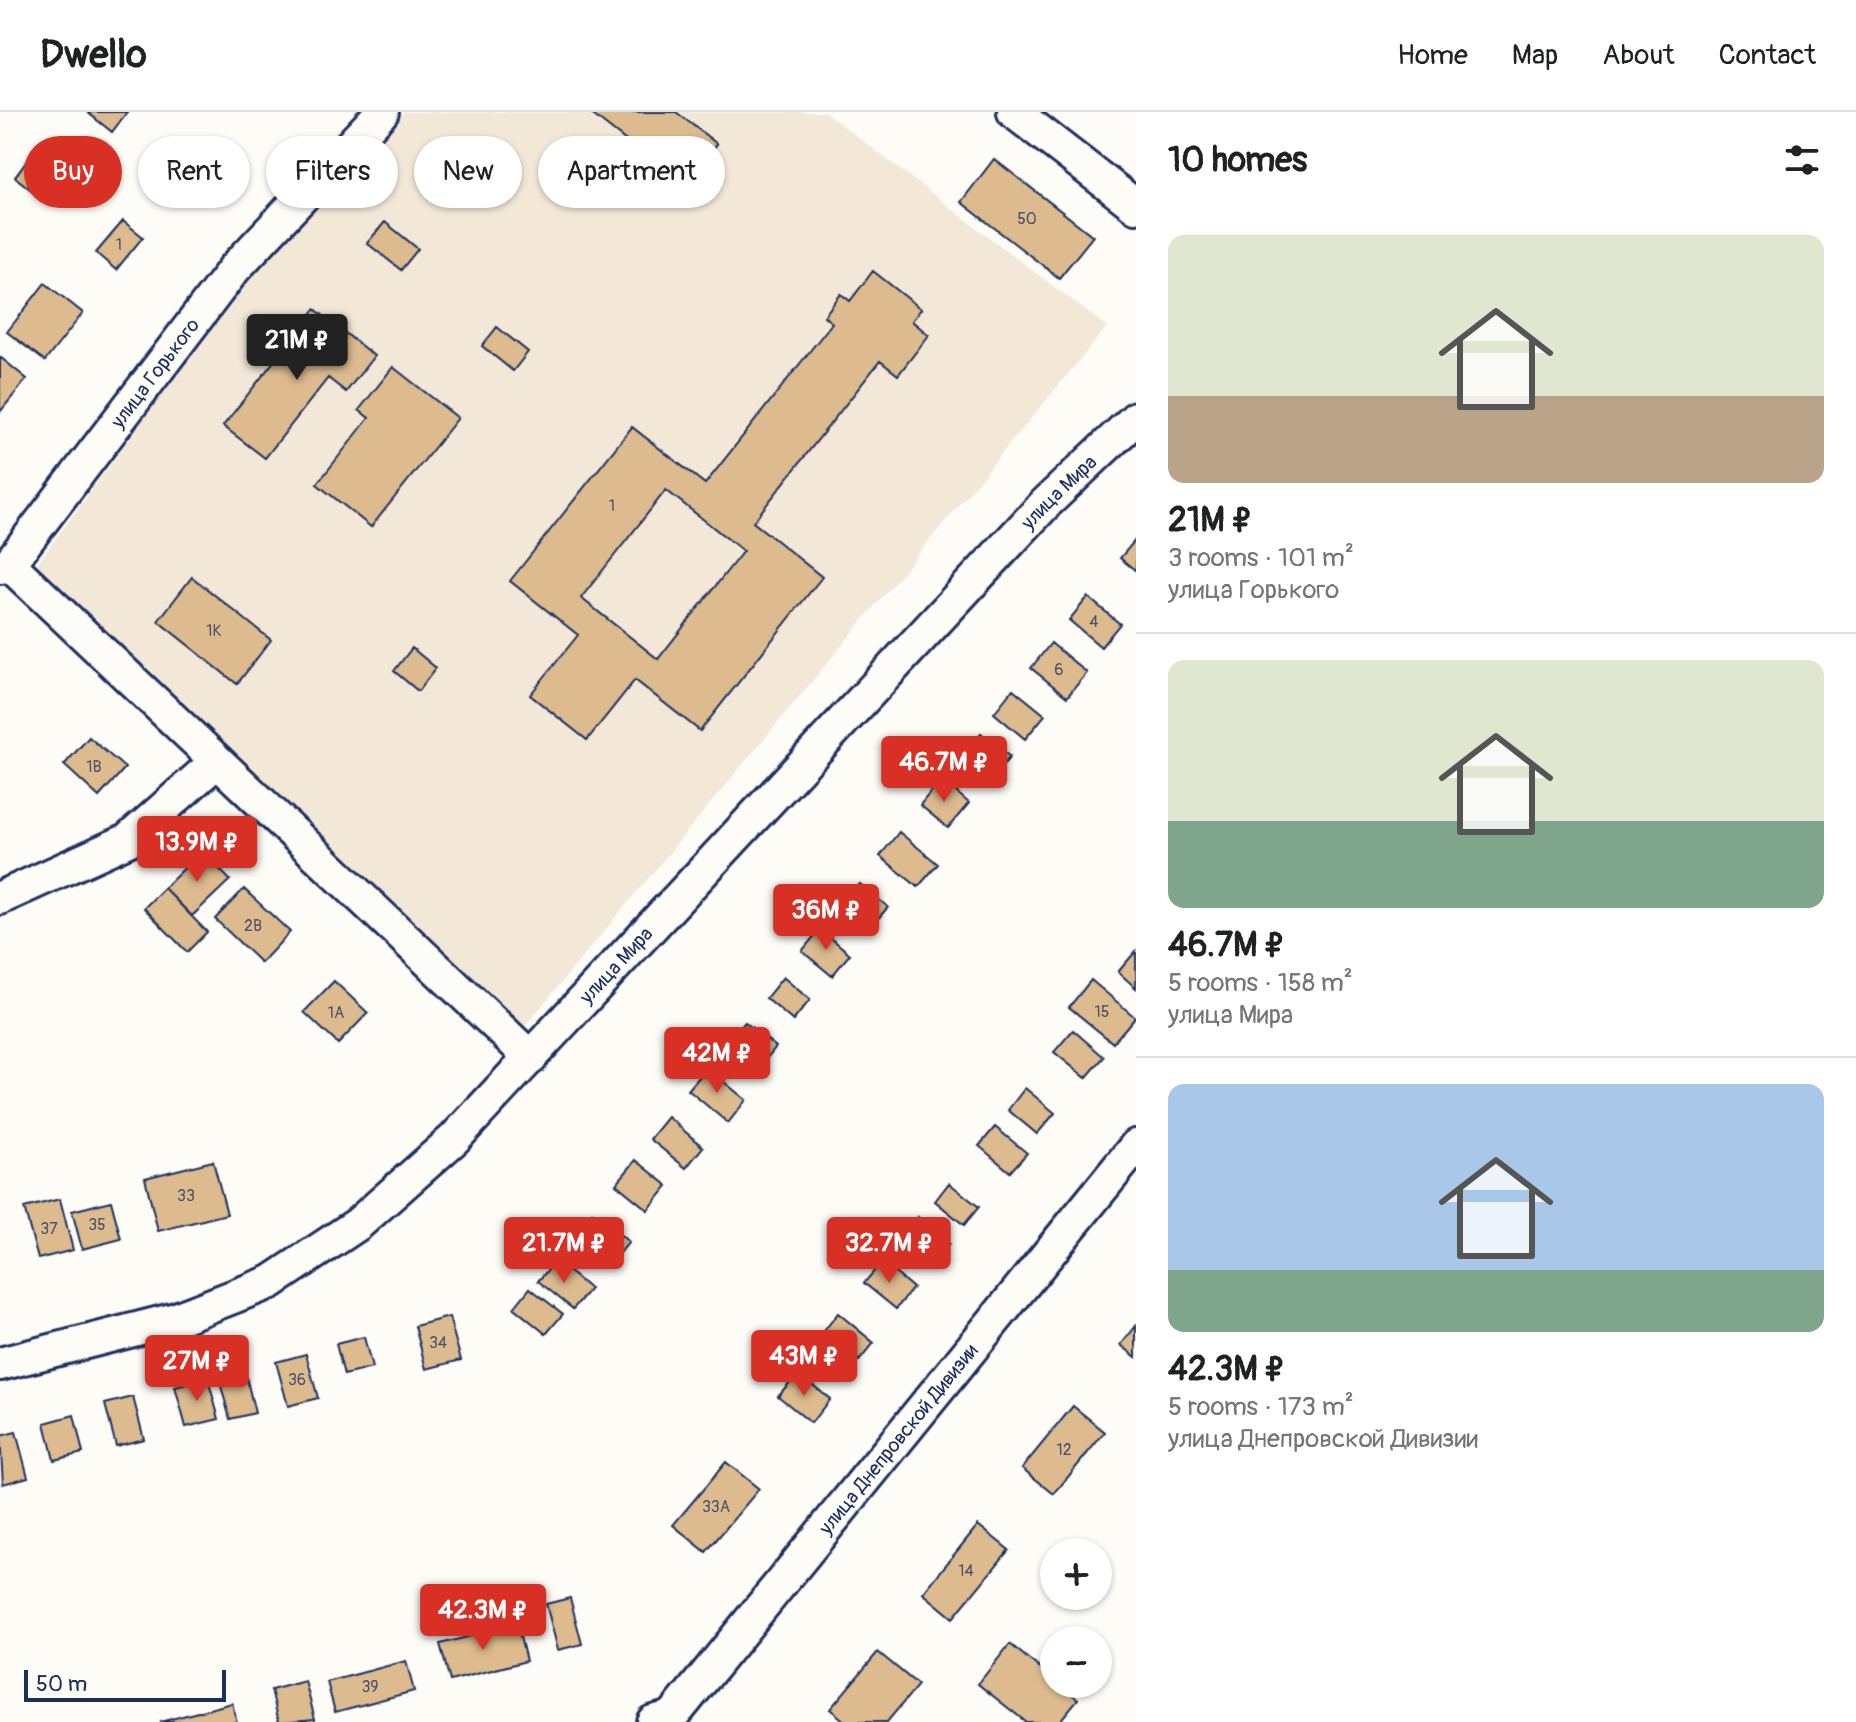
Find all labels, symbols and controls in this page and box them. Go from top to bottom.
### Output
text: Dwello [40,31,147,79]
text: Home [1397,38,1468,73]
text: Map [1512,38,1558,73]
text: About [1602,38,1675,73]
text: Contact [1719,38,1816,73]
chip: Buy [24,136,122,208]
chip: Rent [138,136,250,208]
chip: Filters [266,136,398,208]
chip: New [414,136,522,208]
chip: Apartment [538,136,725,208]
icon: filters [1780,138,1824,182]
text: 10 homes [1168,139,1307,182]
house number: 50 [1017,209,1037,229]
house number: 1 [116,235,122,255]
icon: home [1424,287,1568,431]
street label: улица Горького [104,313,205,434]
pin: 21M ₽ [241,314,353,382]
text: 21M ₽ [265,324,329,356]
street label: улица Мира [1015,449,1102,535]
house number: 1 [609,496,615,516]
text: 21M ₽ [1168,499,1253,542]
text: 3 rooms · 101 m² [1168,542,1354,574]
text: улица Горького [1168,574,1339,606]
house number: 4 [1089,612,1099,632]
house number: 1К [206,621,222,641]
house number: 6 [1054,660,1064,680]
icon: home [1424,712,1568,856]
pin: 46.7M ₽ [870,736,1018,804]
text: 46.7M ₽ [899,746,989,778]
house number: 1В [86,757,102,777]
pin: 13.9M ₽ [123,816,271,884]
text: 13.9M ₽ [155,826,239,858]
pin: 36M ₽ [770,884,882,952]
text: 36M ₽ [791,894,861,926]
house number: 2В [244,916,262,936]
street label: улица Мира [573,921,658,1010]
text: 46.7M ₽ [1168,924,1285,967]
text: 5 rooms · 158 m² [1168,967,1353,999]
text: улица Мира [1168,999,1293,1031]
house number: 15 [1095,1002,1109,1022]
house number: 1А [328,1003,344,1023]
pin: 42M ₽ [661,1027,773,1095]
text: 42M ₽ [682,1037,752,1069]
icon: home [1424,1136,1568,1280]
house number: 33 [177,1186,195,1206]
house number: 35 [88,1215,106,1235]
pin: 21.7M ₽ [490,1217,638,1285]
pin: 32.7M ₽ [815,1217,963,1285]
house number: 37 [40,1219,58,1239]
text: 21.7M ₽ [522,1227,606,1259]
text: 32.7M ₽ [845,1227,933,1259]
pin: 43M ₽ [748,1330,860,1398]
house number: 34 [429,1333,447,1353]
pin: 27M ₽ [141,1335,253,1403]
street label: улица Днепровской Дивизии [812,1338,983,1540]
text: 43M ₽ [769,1340,839,1372]
text: 27M ₽ [163,1345,231,1377]
text: 42.3M ₽ [1168,1348,1285,1391]
house number: 36 [288,1370,306,1390]
text: 5 rooms · 173 m² [1168,1391,1354,1423]
text: улица Днепровской Дивизии [1168,1423,1478,1455]
house number: 12 [1056,1440,1072,1460]
house number: 33А [702,1497,730,1517]
map controls [1040,1538,1112,1698]
button: + [1040,1538,1112,1610]
house number: 14 [958,1561,974,1581]
pin: 42.3M ₽ [409,1584,557,1652]
text: 42.3M ₽ [438,1594,528,1626]
button: − [1040,1626,1112,1698]
scale bar [24,1666,226,1702]
text: 50 m [36,1670,87,1698]
house number: 39 [361,1677,379,1697]

